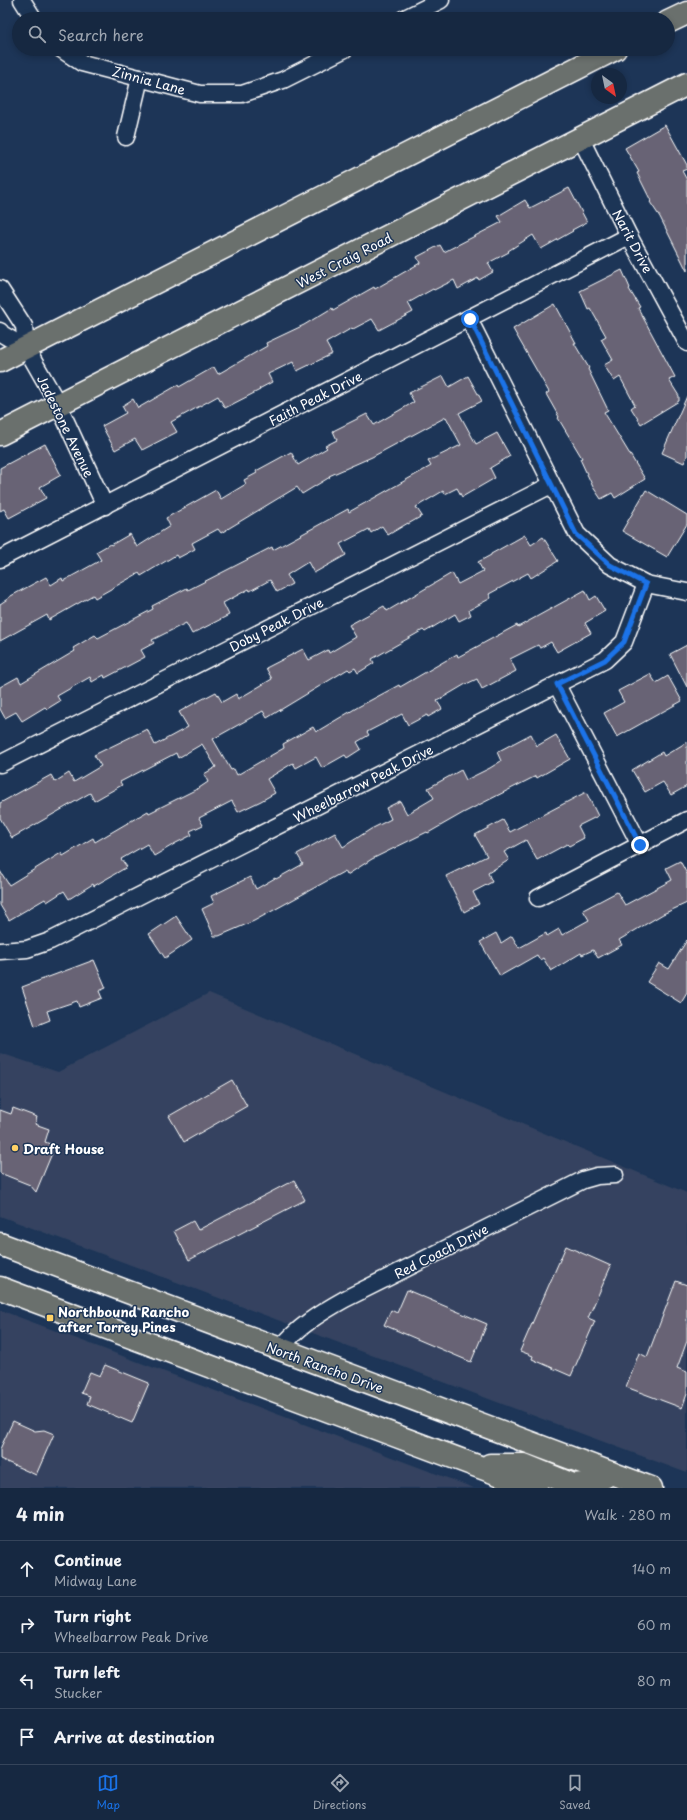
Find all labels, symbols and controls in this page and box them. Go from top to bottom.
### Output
search box [12,12,675,56]
icon: search [26,23,48,45]
text: Search here [58,23,144,46]
street label: Zinnia Lane [110,61,188,99]
north arrow [591,68,627,104]
street label: Narit Drive [608,206,658,276]
street label: West Craig Road [293,228,395,292]
route start [461,310,479,328]
street label: Faith Peak Drive [265,366,365,430]
street label: Jadestone Avenue [33,372,99,480]
street label: Doby Peak Drive [226,592,326,656]
street label: Wheelbarrow Peak Drive [290,739,436,827]
route end [631,836,649,854]
place label: Draft House [23,1139,104,1158]
marker: Draft House [10,1143,20,1153]
street label: Red Coach Drive [391,1219,491,1283]
place label: Northbound Rancho after Torrey Pines [58,1302,189,1336]
marker: Northbound Rancho after Torrey Pines [45,1313,55,1323]
street label: North Rancho Drive [264,1337,386,1397]
text: 4 min [16,1501,64,1527]
text: Walk · 280 m [584,1505,671,1524]
text: Continue [54,1548,122,1571]
icon: ahead [16,1558,38,1580]
text: 140 m [632,1559,671,1578]
text: Midway Lane [54,1571,137,1590]
text: Turn right [54,1604,131,1627]
icon: right [16,1614,38,1636]
text: 60 m [637,1615,671,1634]
text: Wheelbarrow Peak Drive [54,1627,209,1646]
text: Turn left [54,1660,120,1683]
icon: left [16,1670,38,1692]
text: 80 m [637,1671,671,1690]
text: Stucker [54,1683,102,1702]
text: Arrive at destination [54,1725,215,1748]
icon: arrive [16,1726,38,1748]
tab: Map [96,1772,120,1813]
tab: Directions [313,1772,366,1813]
tab: Saved [559,1772,591,1813]

